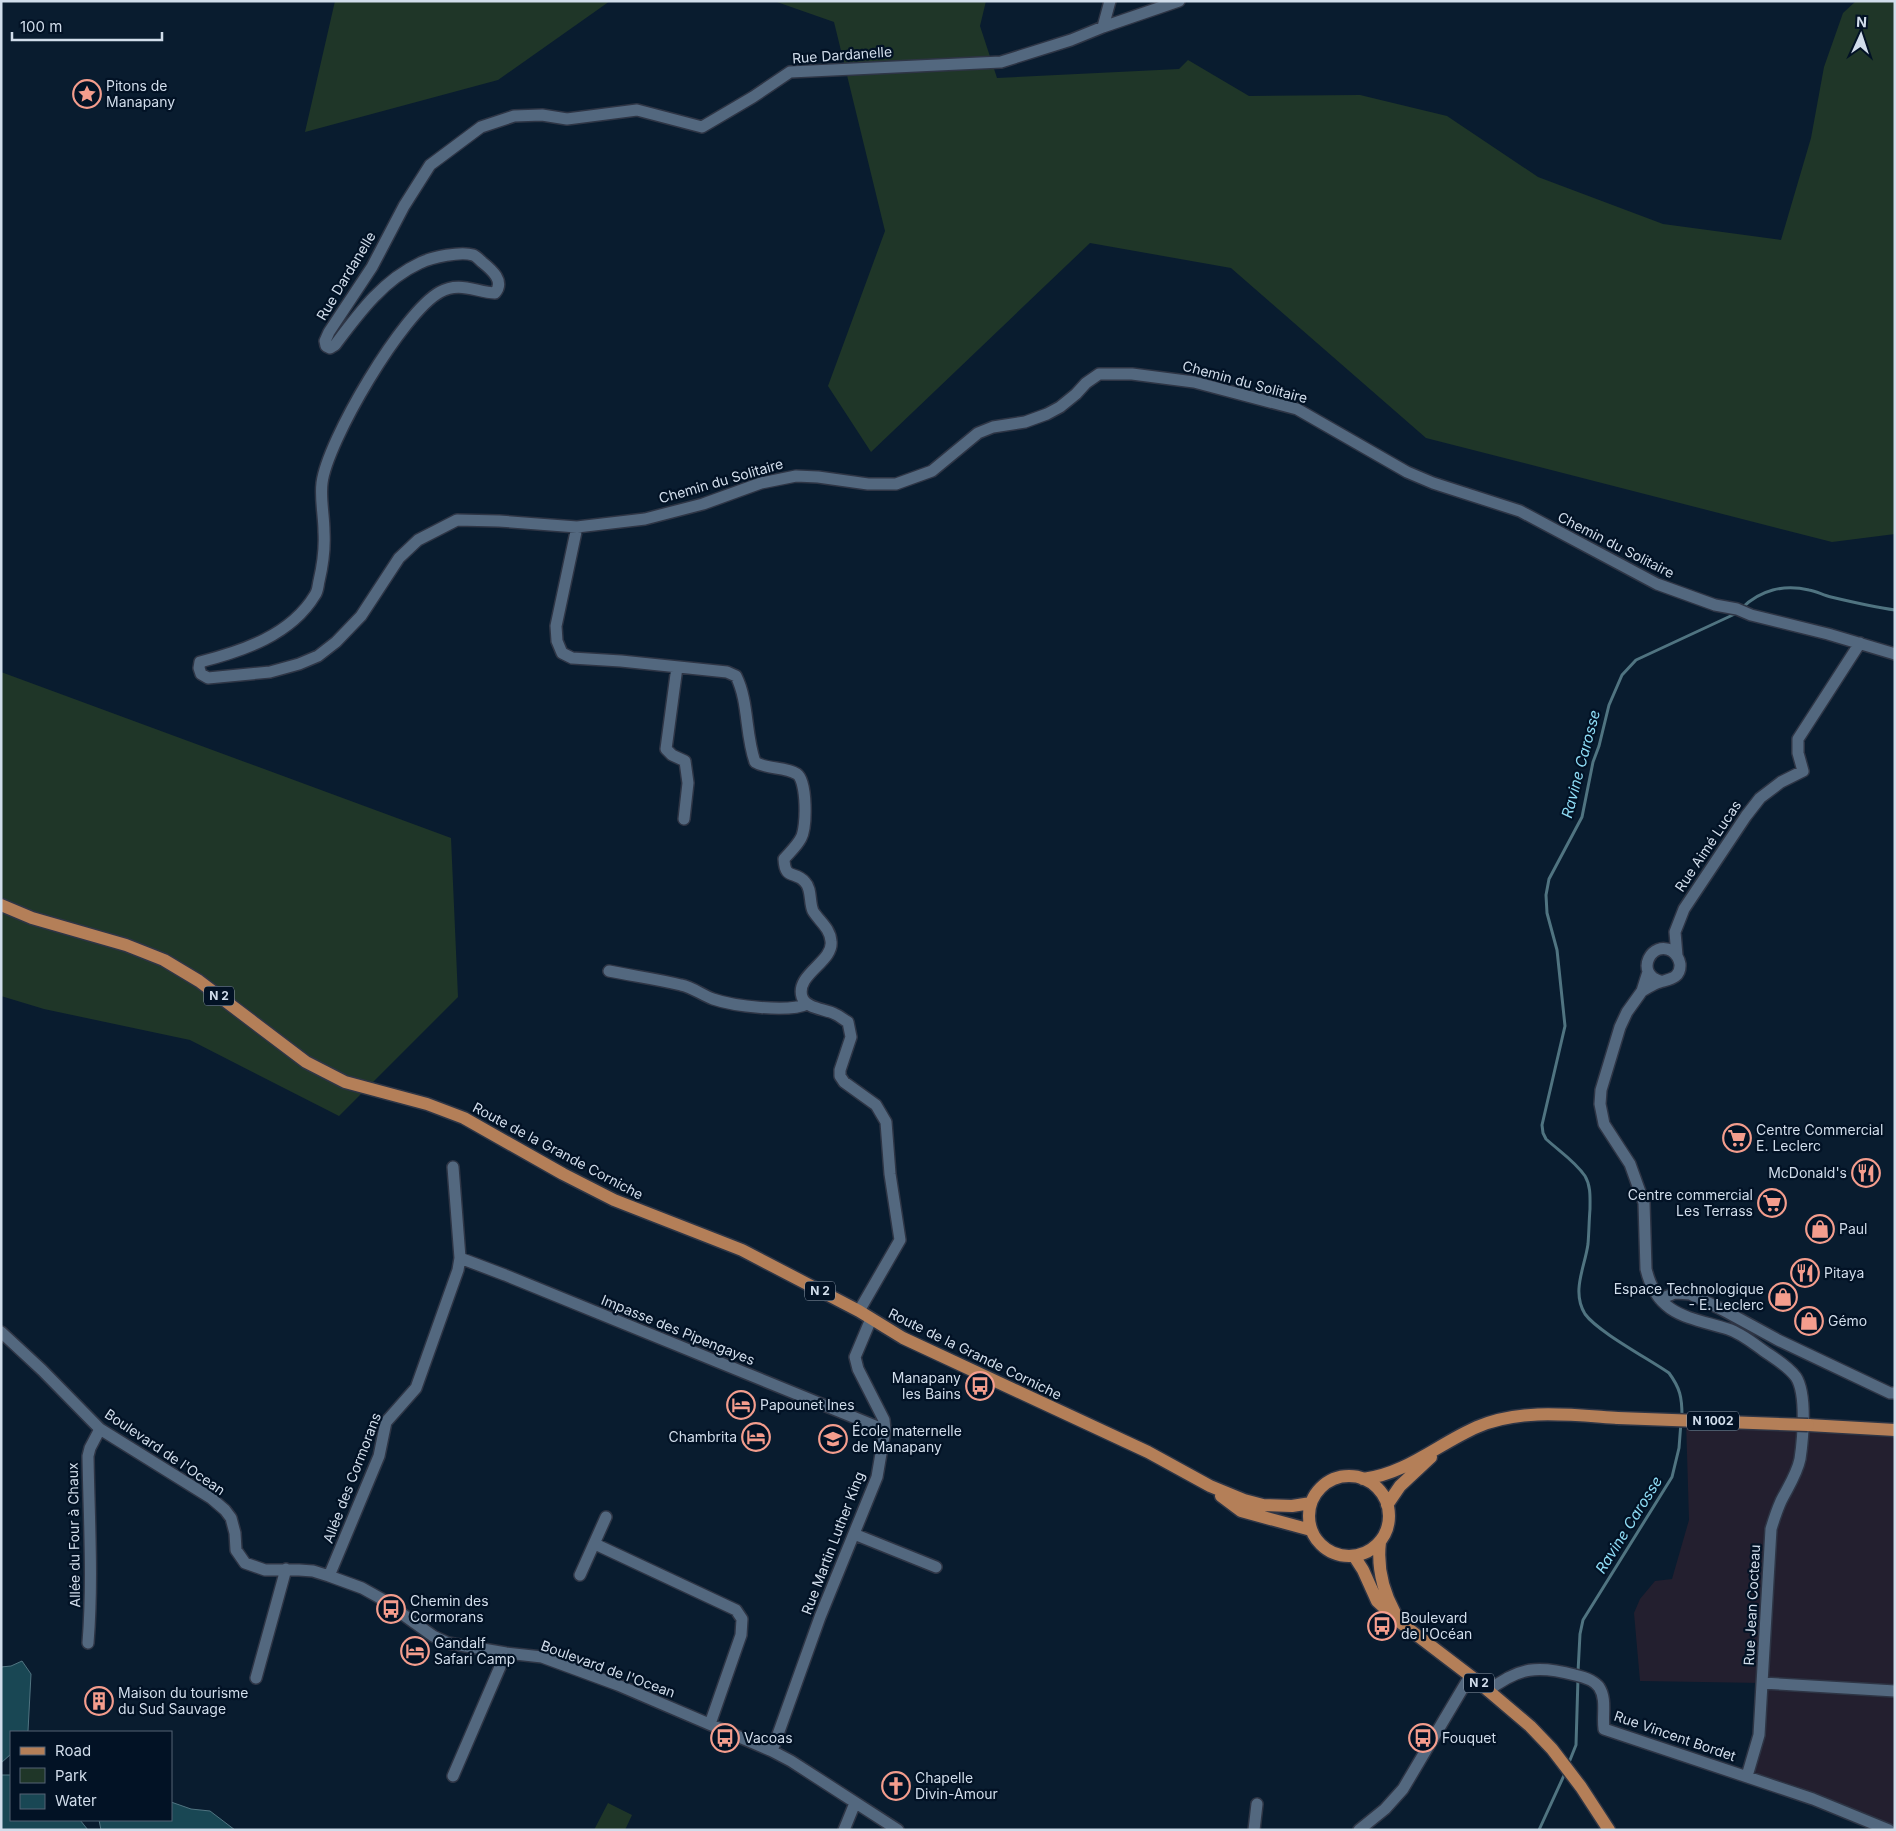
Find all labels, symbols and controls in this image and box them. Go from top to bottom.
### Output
scale bar [12,10,162,42]
north arrow [1836,10,1886,60]
text: N [1856,13,1867,30]
text: 100 m [20,17,62,36]
street label: Rue Dardanelle [791,43,893,66]
place label: Pitons de Manapany [106,77,175,110]
place icon: Pitons de Manapany [72,79,102,109]
street label: Rue Dardanelle [312,228,379,323]
street label: Chemin du Solitaire [1181,357,1309,406]
street label: Chemin du Solitaire [657,455,785,506]
street label: Chemin du Solitaire [1555,508,1677,581]
water label: Ravine Carosse [1557,708,1604,820]
street label: Rue Aimé Lucas [1671,797,1744,895]
road number: N 2 [204,986,234,1006]
street label: Route de la Grande Corniche [470,1098,646,1203]
place label: Centre Commercial E. Leclerc [1756,1121,1883,1154]
supermarket icon: Centre Commercial E. Leclerc [1722,1123,1752,1153]
restaurant icon: McDonald's [1851,1158,1881,1188]
place label: McDonald's [1768,1164,1847,1181]
place label: Centre commercial Les Terrass [1628,1186,1753,1219]
supermarket icon: Centre commercial Les Terrass [1757,1188,1787,1218]
shop icon: Paul [1805,1214,1835,1244]
place label: Paul [1839,1220,1867,1237]
restaurant icon: Pitaya [1790,1258,1820,1288]
place label: Pitaya [1824,1264,1864,1281]
place label: Espace Technologique - E. Leclerc [1614,1280,1764,1313]
road number: N 2 [805,1282,835,1300]
shop icon: Espace Technologique - E. Leclerc [1768,1282,1798,1312]
street label: Impasse des Pipengayes [599,1291,758,1368]
street label: Route de la Grande Corniche [886,1304,1065,1403]
shop icon: Gémo [1794,1306,1824,1336]
place label: Gémo [1828,1312,1867,1329]
place label: Manapany les Bains [892,1369,961,1402]
bus stop icon: Manapany les Bains [965,1371,995,1401]
hotel icon: Papounet Ines [726,1390,756,1420]
place label: Papounet Ines [760,1396,855,1413]
street label: Boulevard de l'Ocean [102,1405,229,1498]
street label: Allée des Cormorans [319,1410,384,1545]
road number: N 1002 [1687,1412,1739,1430]
hotel icon: Chambrita [741,1422,771,1452]
place label: École maternelle de Manapany [852,1422,962,1455]
school or university icon: École maternelle de Manapany [818,1424,848,1454]
place label: Chambrita [668,1428,737,1445]
street label: Allée du Four à Chaux [64,1462,83,1608]
street label: Rue Martin Luther King [797,1469,868,1617]
water label: Ravine Carosse [1591,1473,1666,1577]
street label: Rue Jean Cocteau [1740,1544,1763,1666]
place label: Chemin des Cormorans [410,1592,489,1625]
bus stop icon: Chemin des Cormorans [376,1594,406,1624]
place label: Boulevard de l'Océan [1401,1609,1472,1642]
bus stop icon: Boulevard de l'Océan [1367,1611,1397,1641]
place label: Gandalf Safari Camp [434,1634,515,1667]
hotel icon: Gandalf Safari Camp [400,1636,430,1666]
street label: Boulevard de l'Ocean [539,1636,678,1701]
road number: N 2 [1464,1674,1494,1692]
place label: Maison du tourisme du Sud Sauvage [118,1684,249,1717]
building icon: Maison du tourisme du Sud Sauvage [84,1686,114,1716]
street label: Rue Vincent Bordet [1612,1707,1739,1764]
bus stop icon: Vacoas [710,1723,740,1753]
bus stop icon: Fouquet [1408,1723,1438,1753]
place label: Vacoas [744,1729,793,1746]
place label: Fouquet [1442,1729,1496,1746]
legend [10,1731,172,1821]
text: Road [55,1741,91,1760]
text: Park [55,1766,88,1785]
place label: Chapelle Divin-Amour [915,1769,998,1802]
church icon: Chapelle Divin-Amour [881,1771,911,1801]
text: Water [55,1791,97,1810]

